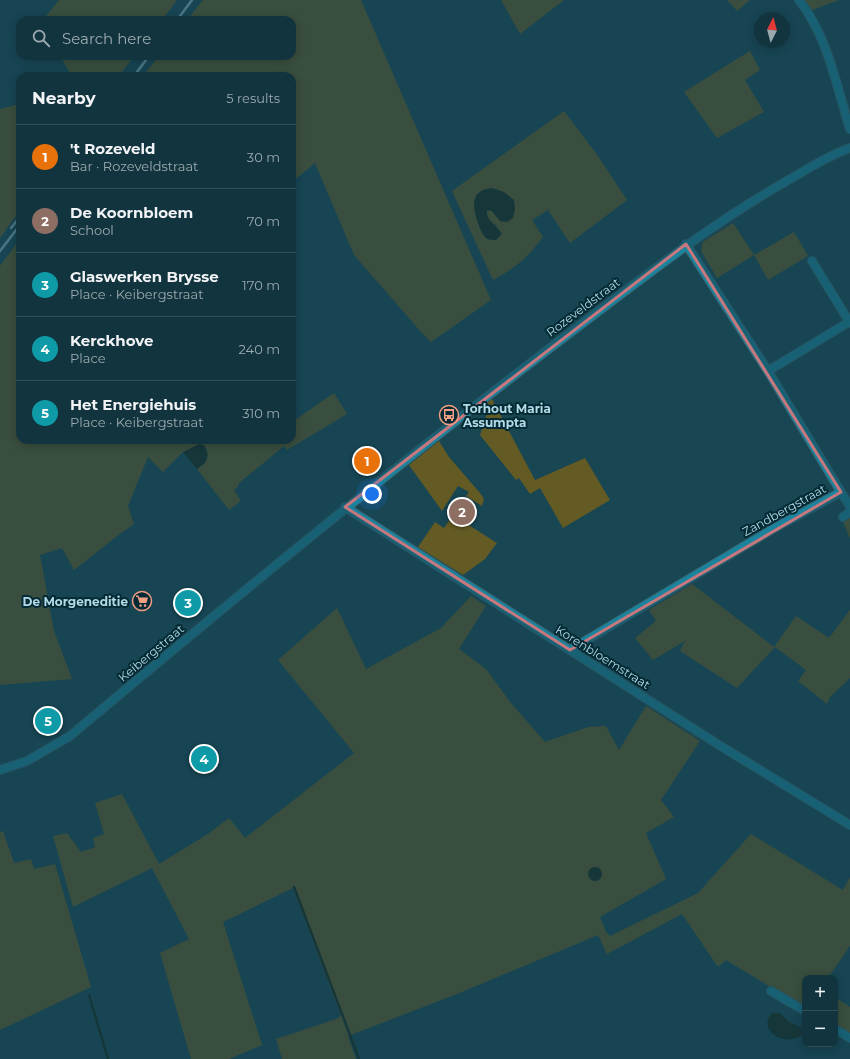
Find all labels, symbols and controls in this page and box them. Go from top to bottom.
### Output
north arrow [754,12,790,48]
search box [16,16,296,60]
icon: search [30,27,52,49]
text: Search here [62,29,151,48]
text: Nearby [32,88,96,108]
text: 5 results [226,90,280,106]
text: 't Rozeveld [70,139,155,158]
text: 1 [42,149,48,165]
text: 30 m [247,149,280,165]
text: Bar · Rozeveldstraat [70,158,198,174]
text: De Koornbloem [70,203,193,222]
text: 2 [41,213,49,229]
text: 70 m [247,213,280,229]
text: School [70,222,114,238]
text: Glaswerken Brysse [70,267,219,286]
street label: Rozeveldstraat [543,274,623,340]
text: 3 [41,277,49,293]
text: 170 m [242,277,280,293]
text: Place · Keibergstraat [70,286,203,302]
text: Kerckhove [70,331,153,350]
text: 4 [41,341,49,357]
text: 240 m [239,341,280,357]
text: Place [70,350,106,366]
text: Het Energiehuis [70,395,196,414]
place label: Torhout Maria Assumpta [462,401,551,430]
bus stop icon: Torhout Maria Assumpta [438,404,460,426]
text: 5 [41,405,49,421]
text: 310 m [242,405,280,421]
text: Place · Keibergstraat [70,414,203,430]
pin: 1 [354,446,380,476]
street label: Zandbergstraat [739,481,829,539]
your location [362,484,382,504]
pin: 2 [449,497,475,527]
pin: 3 [175,588,201,618]
supermarket icon: De Morgeneditie [131,590,153,612]
place label: De Morgeneditie [23,594,128,609]
street label: Keibergstraat [115,621,187,685]
street label: Korenbloemstraat [553,622,653,692]
pin: 5 [35,706,61,736]
pin: 4 [191,744,217,774]
map controls [802,975,838,1047]
button: + [802,975,838,1011]
button: − [802,1011,838,1047]

